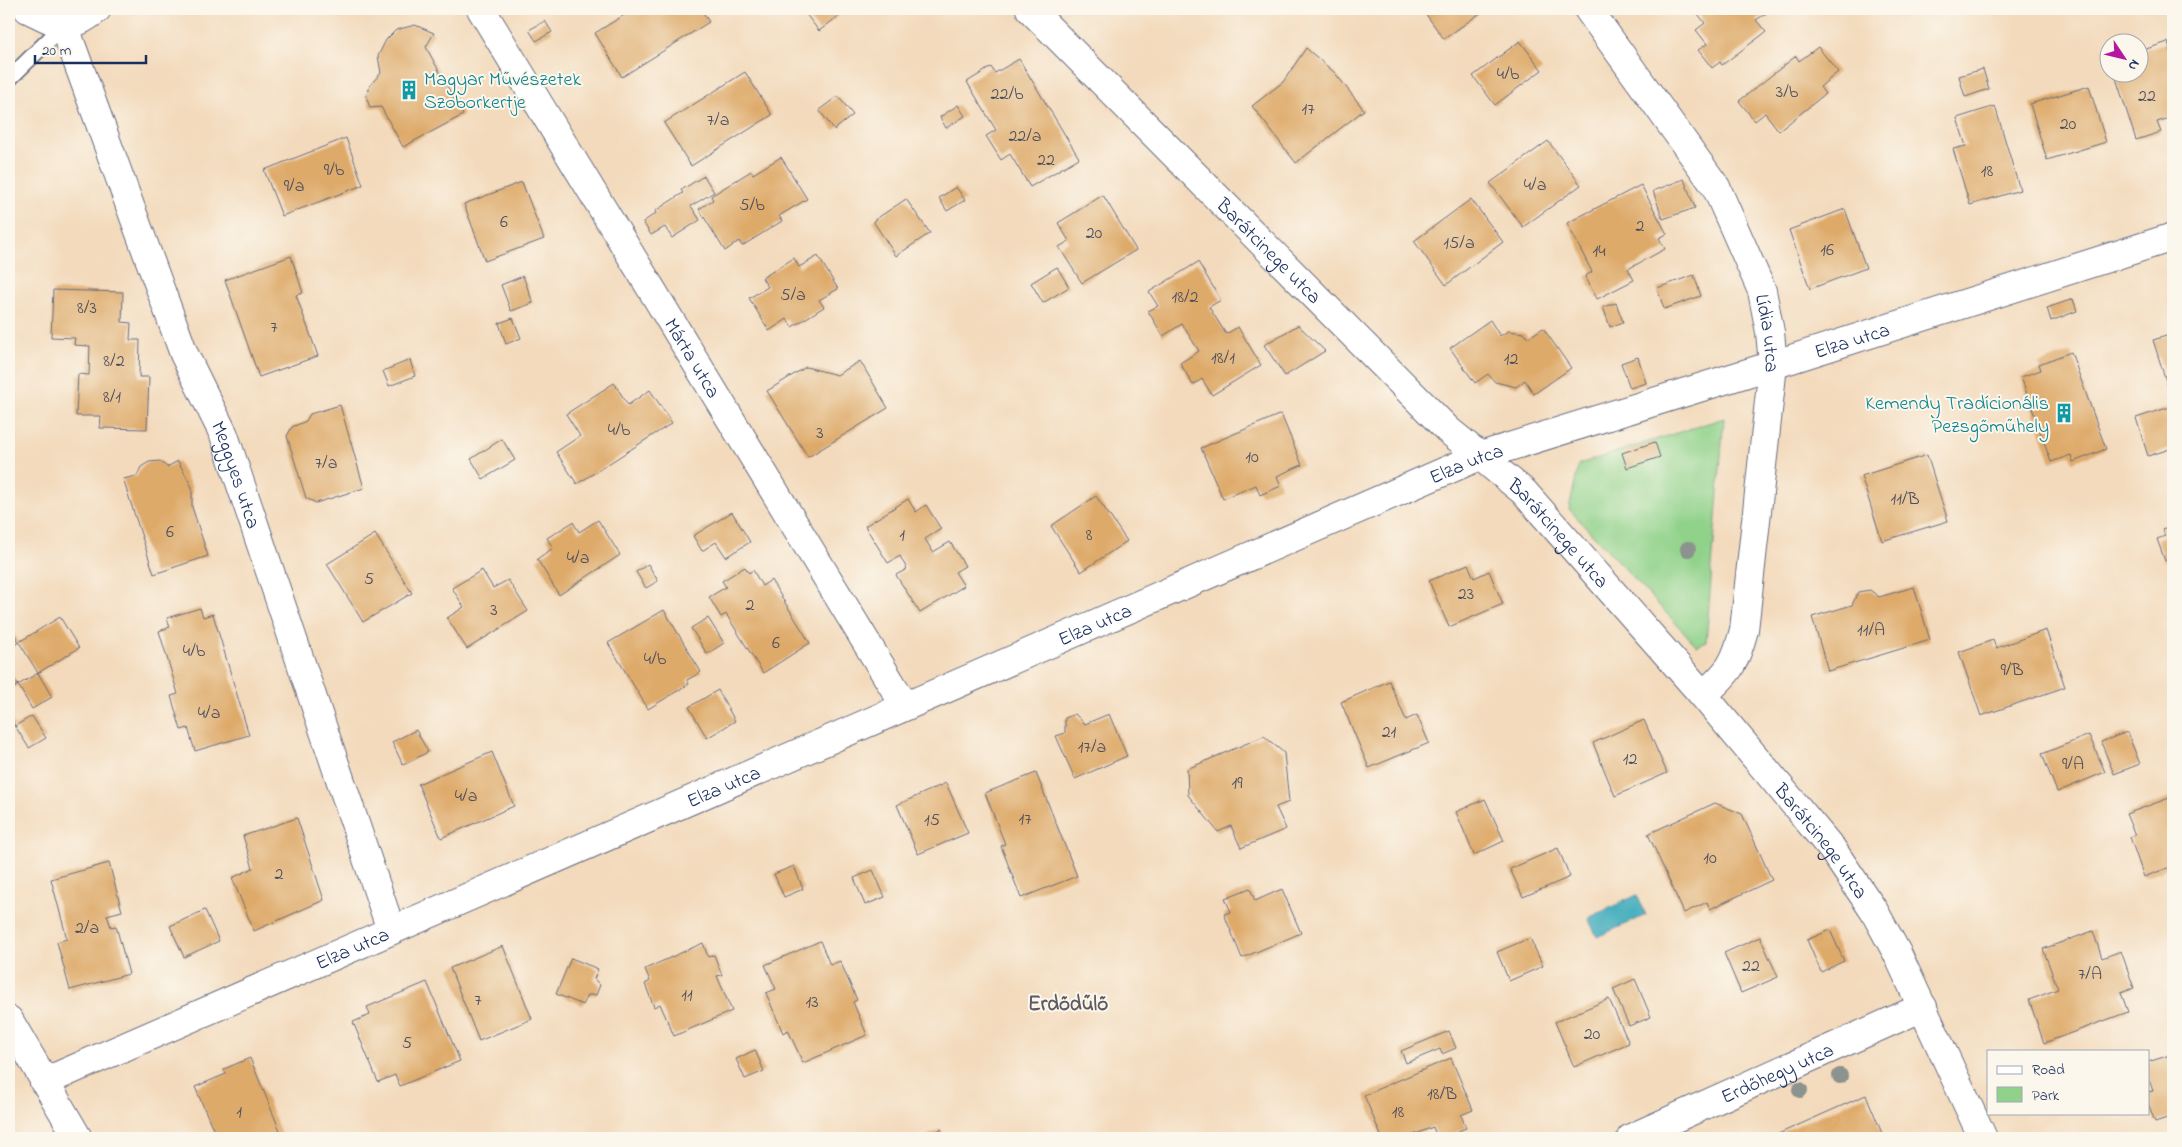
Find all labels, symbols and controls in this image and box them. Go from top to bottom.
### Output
scale bar [35,32,146,64]
north arrow [2100,32,2150,82]
text: 20 m [42,40,72,62]
text: N [2122,55,2145,74]
house number: 4/b [1497,62,1520,88]
place label: Magyar Művészetek Szoborkertje [424,66,581,118]
building icon: Magyar Művészetek Szoborkertje [398,79,420,101]
house number: 3/b [1776,80,1799,106]
house number: 22/b [991,82,1024,108]
house number: 22 [2138,84,2156,110]
house number: 17 [1301,97,1315,123]
house number: 7/a [707,108,729,134]
house number: 20 [2060,112,2077,138]
house number: 22/a [1008,124,1042,150]
house number: 22 [1037,148,1055,174]
house number: 9/b [324,158,345,184]
house number: 18 [1981,159,1993,185]
house number: 4/a [1524,173,1546,199]
house number: 9/a [284,174,304,200]
street label: Barátcinege utca [1208,192,1327,312]
house number: 5/b [739,193,765,219]
house number: 6 [500,210,508,236]
house number: 2 [1636,214,1645,240]
house number: 20 [1086,221,1103,247]
house number: 15/a [1443,231,1475,257]
house number: 16 [1820,238,1834,264]
house number: 14 [1592,239,1606,265]
house number: 5/a [780,283,806,309]
house number: 18/2 [1172,285,1199,311]
street label: Lídia utca [1746,292,1785,374]
house number: 8/3 [77,296,97,322]
street label: Márta utca [655,313,726,404]
house number: 7 [270,315,278,341]
street label: Elza utca [1811,317,1894,368]
house number: 18/1 [1211,346,1235,372]
house number: 12 [1504,347,1518,373]
house number: 8/2 [103,349,125,375]
house number: 8/1 [103,385,121,411]
place label: Kemendy Tradícionális Pezsgőműhely [1865,390,2049,443]
building icon: Kemendy Tradícionális Pezsgőműhely [2053,402,2075,424]
street label: Meggyes utca [202,417,267,533]
house number: 4/b [608,418,631,444]
house number: 3 [816,421,824,447]
street label: Elza utca [1425,438,1507,493]
house number: 10 [1245,445,1259,471]
house number: 7/a [315,451,337,477]
street label: Barátcinege utca [1500,472,1615,596]
house number: 11/B [1890,487,1920,513]
house number: 6 [166,520,174,546]
house number: 1 [899,523,905,549]
house number: 8 [1086,523,1093,549]
house number: 4/a [567,546,589,572]
house number: 5 [364,567,374,593]
house number: 23 [1458,582,1474,608]
house number: 2 [746,593,755,619]
house number: 3 [490,598,498,624]
street label: Elza utca [1054,598,1137,655]
house number: 11/A [1857,618,1885,644]
house number: 6 [772,631,780,657]
house number: 4/b [183,639,206,665]
house number: 4/b [644,647,667,673]
house number: 9/B [2000,658,2024,684]
house number: 4/a [198,701,220,727]
house number: 21 [1382,720,1397,746]
house number: 17/a [1078,735,1106,761]
house number: 12 [1623,747,1637,773]
house number: 9/A [2062,752,2084,778]
street label: Elza utca [683,759,766,817]
house number: 19 [1231,771,1243,797]
street label: Barátcinege utca [1765,777,1874,906]
house number: 4/a [455,784,477,810]
house number: 17 [1018,807,1032,833]
house number: 15 [924,808,940,834]
house number: 10 [1703,846,1717,872]
house number: 2 [275,862,284,888]
house number: 2/a [75,916,99,942]
street label: Elza utca [312,921,394,979]
house number: 22 [1742,954,1760,980]
house number: 7/A [2078,962,2102,988]
house number: 11 [681,983,693,1009]
house number: 7 [474,988,482,1014]
house number: 13 [805,990,819,1016]
district label: Erdődűlő [1028,990,1108,1020]
house number: 20 [1584,1022,1601,1048]
house number: 5 [402,1031,412,1057]
street label: Erdőhegy utca [1717,1037,1839,1113]
legend [1987,1050,2150,1114]
text: Road [2032,1059,2065,1081]
house number: 18/B [1427,1082,1457,1108]
text: Park [2032,1085,2060,1107]
house number: 1 [236,1100,242,1126]
house number: 18 [1392,1100,1404,1126]

